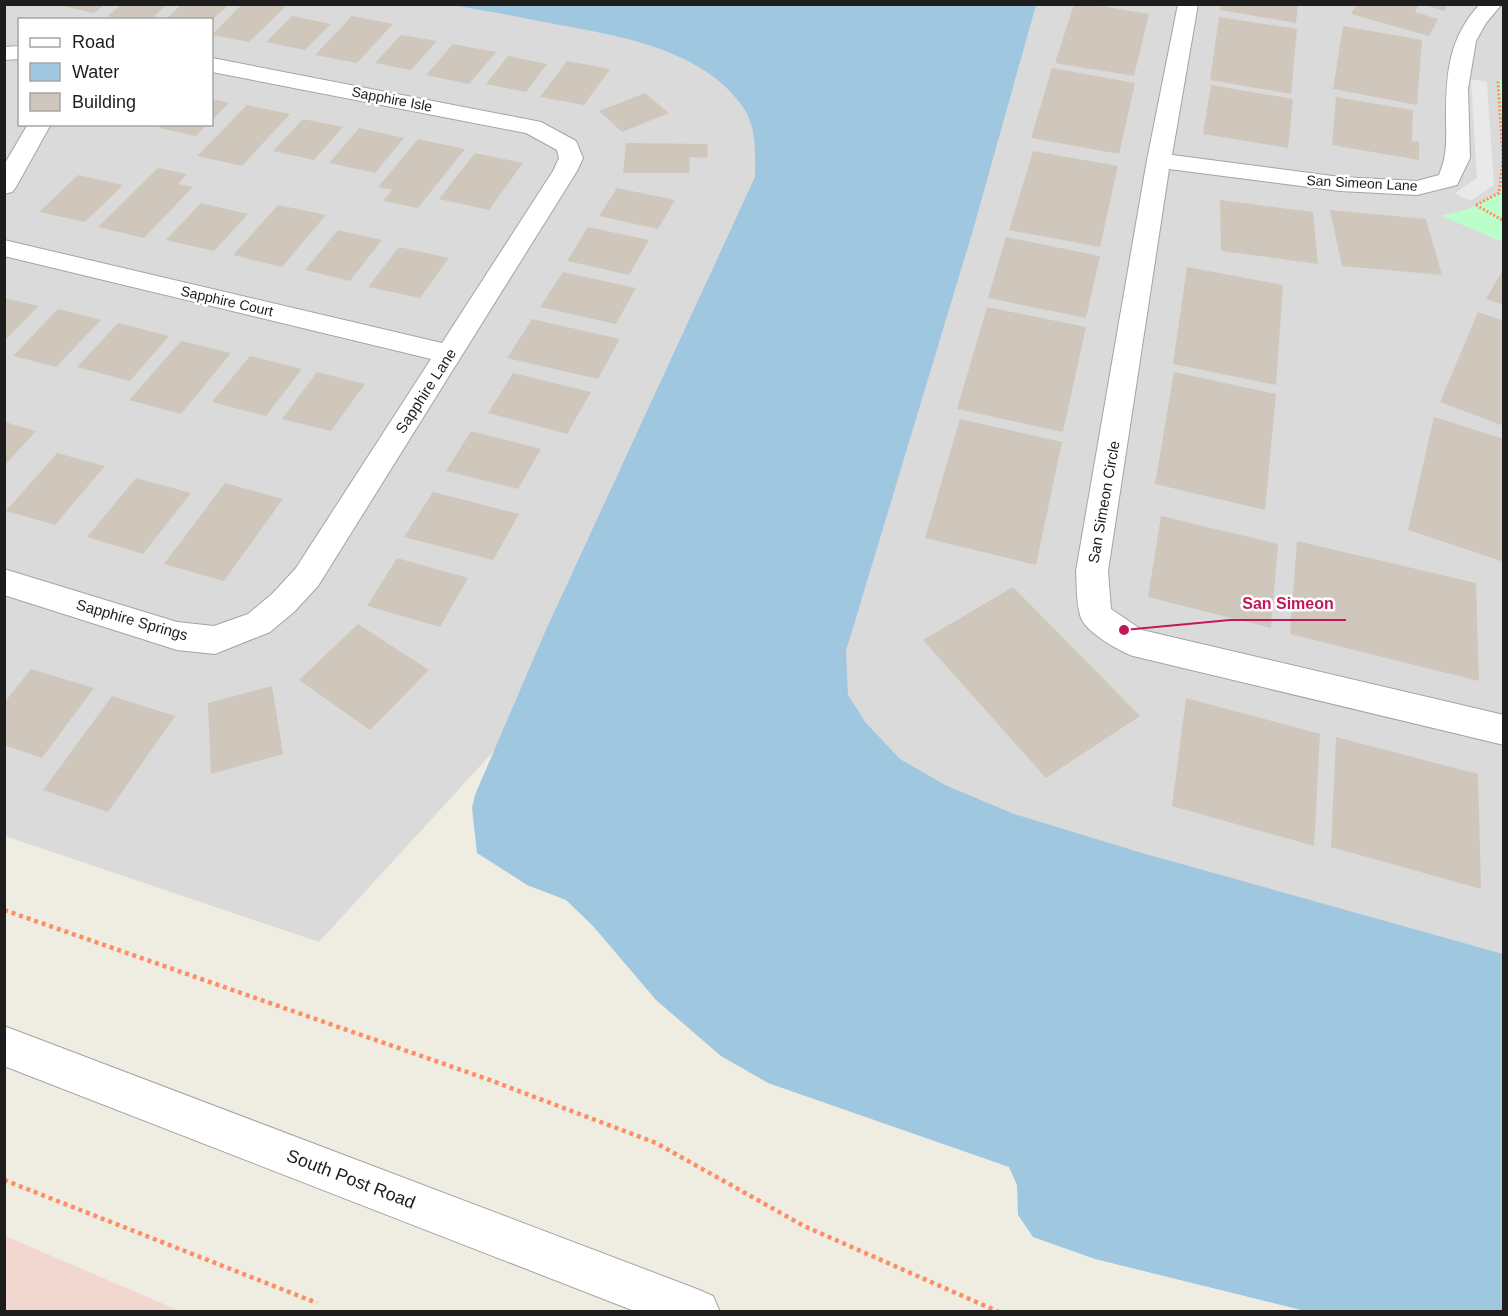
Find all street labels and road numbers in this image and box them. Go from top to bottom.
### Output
street label: Sapphire Isle [350,83,434,115]
street label: San Simeon Lane [1306,172,1418,194]
street label: Sapphire Court [179,283,275,319]
street label: Sapphire Lane [392,345,459,436]
street label: San Simeon Circle [1084,439,1123,565]
street label: Sapphire Springs [74,595,190,644]
street label: South Post Road [284,1145,418,1213]

